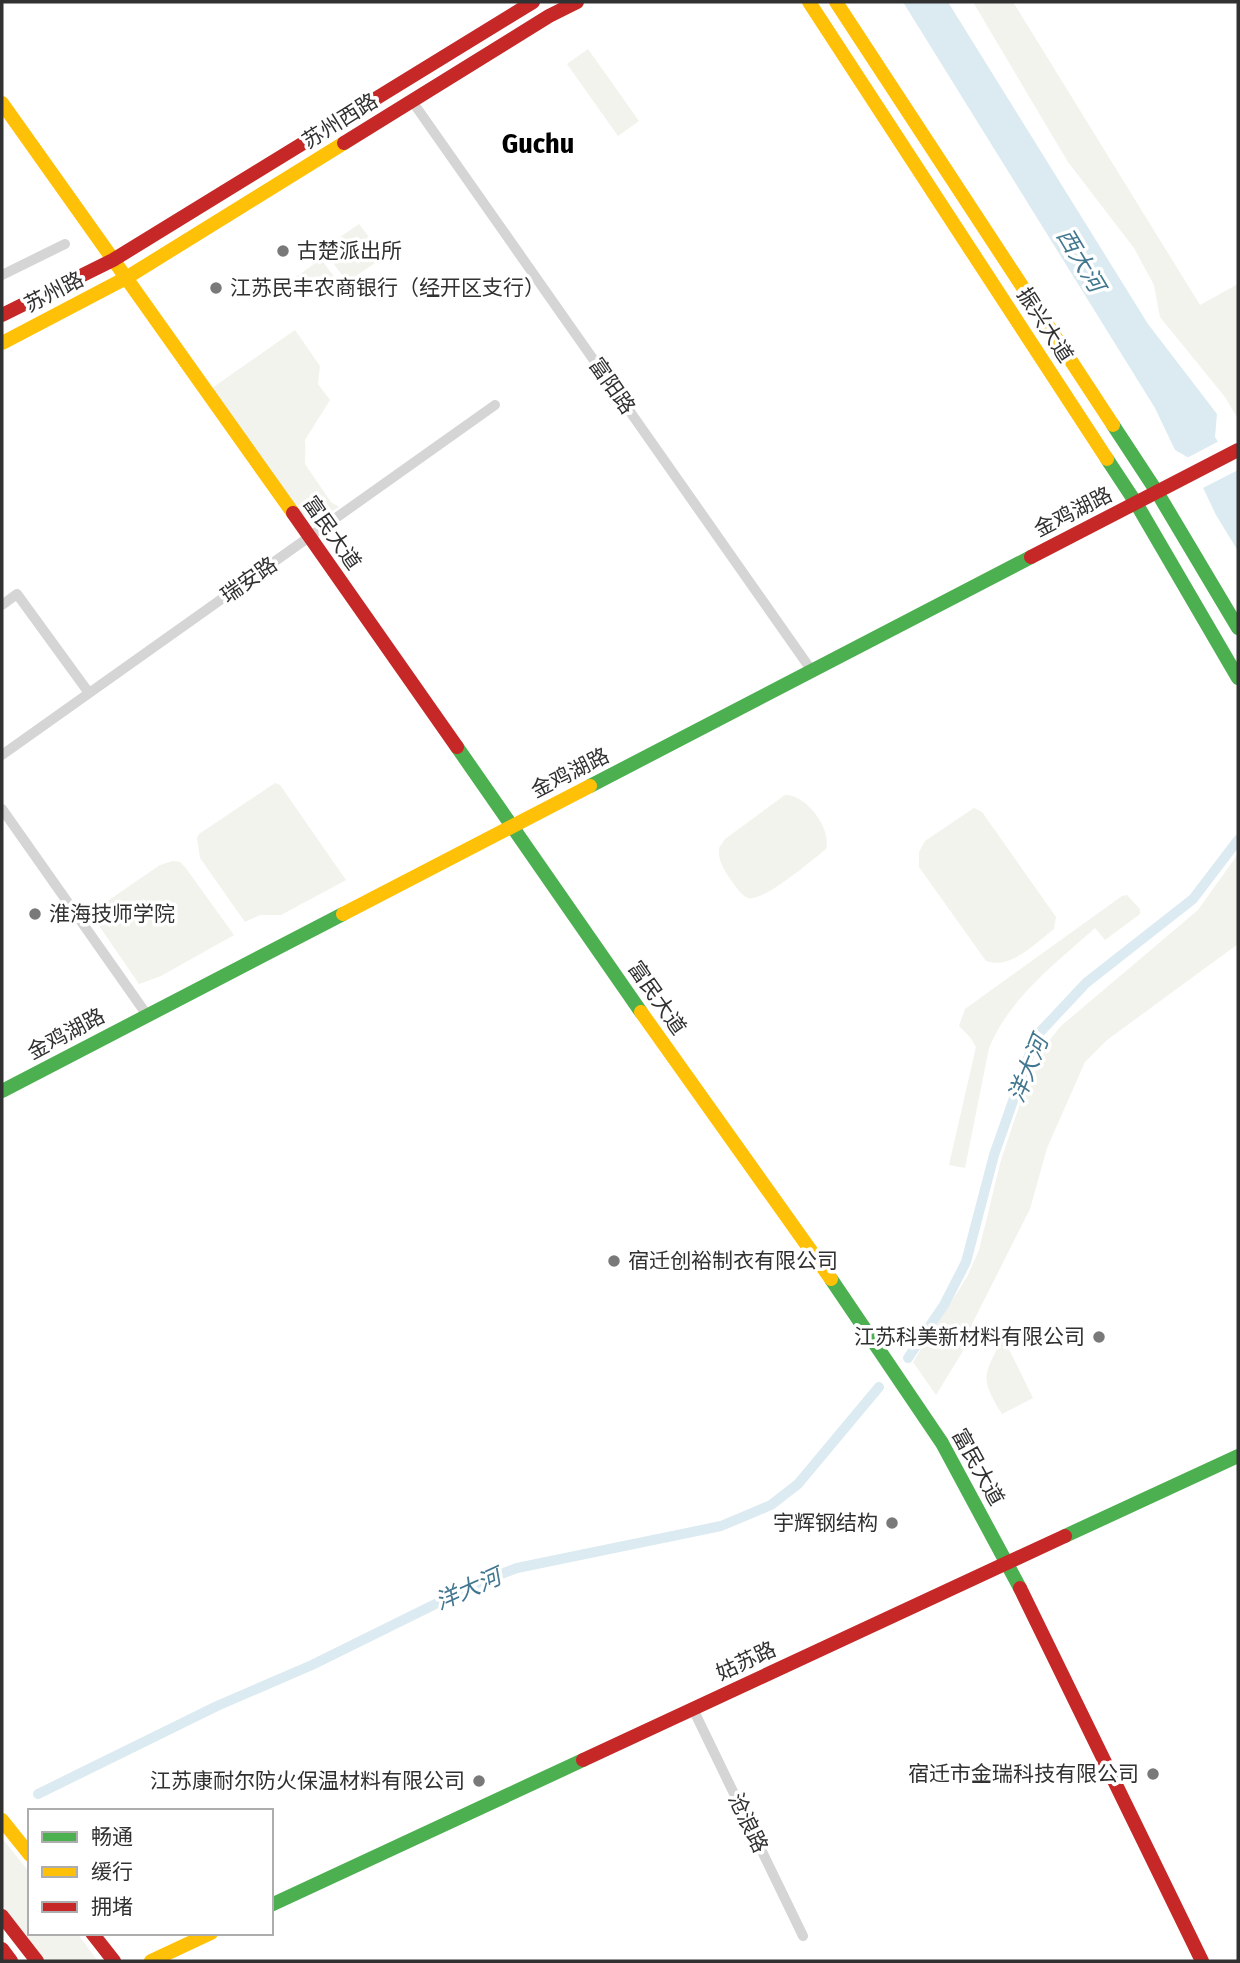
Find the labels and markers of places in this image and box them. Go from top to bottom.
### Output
place label: 古楚派出所 [297,238,402,264]
marker: 古楚派出所 [275,243,291,259]
place label: 江苏民丰农商银行（经开区支行） [230,275,545,301]
marker: 江苏民丰农商银行（经开区支行） [208,280,224,296]
place label: 淮海技师学院 [49,901,175,927]
marker: 淮海技师学院 [27,906,43,922]
place label: 宿迁创裕制衣有限公司 [628,1248,838,1274]
marker: 宿迁创裕制衣有限公司 [606,1253,622,1269]
place label: 江苏科美新材料有限公司 [854,1324,1085,1350]
marker: 江苏科美新材料有限公司 [1091,1329,1107,1345]
place label: 宇辉钢结构 [773,1510,878,1536]
marker: 宇辉钢结构 [884,1515,900,1531]
place label: 宿迁市金瑞科技有限公司 [908,1761,1139,1787]
marker: 宿迁市金瑞科技有限公司 [1145,1766,1161,1782]
place label: 江苏康耐尔防火保温材料有限公司 [150,1768,465,1794]
marker: 江苏康耐尔防火保温材料有限公司 [471,1773,487,1789]

